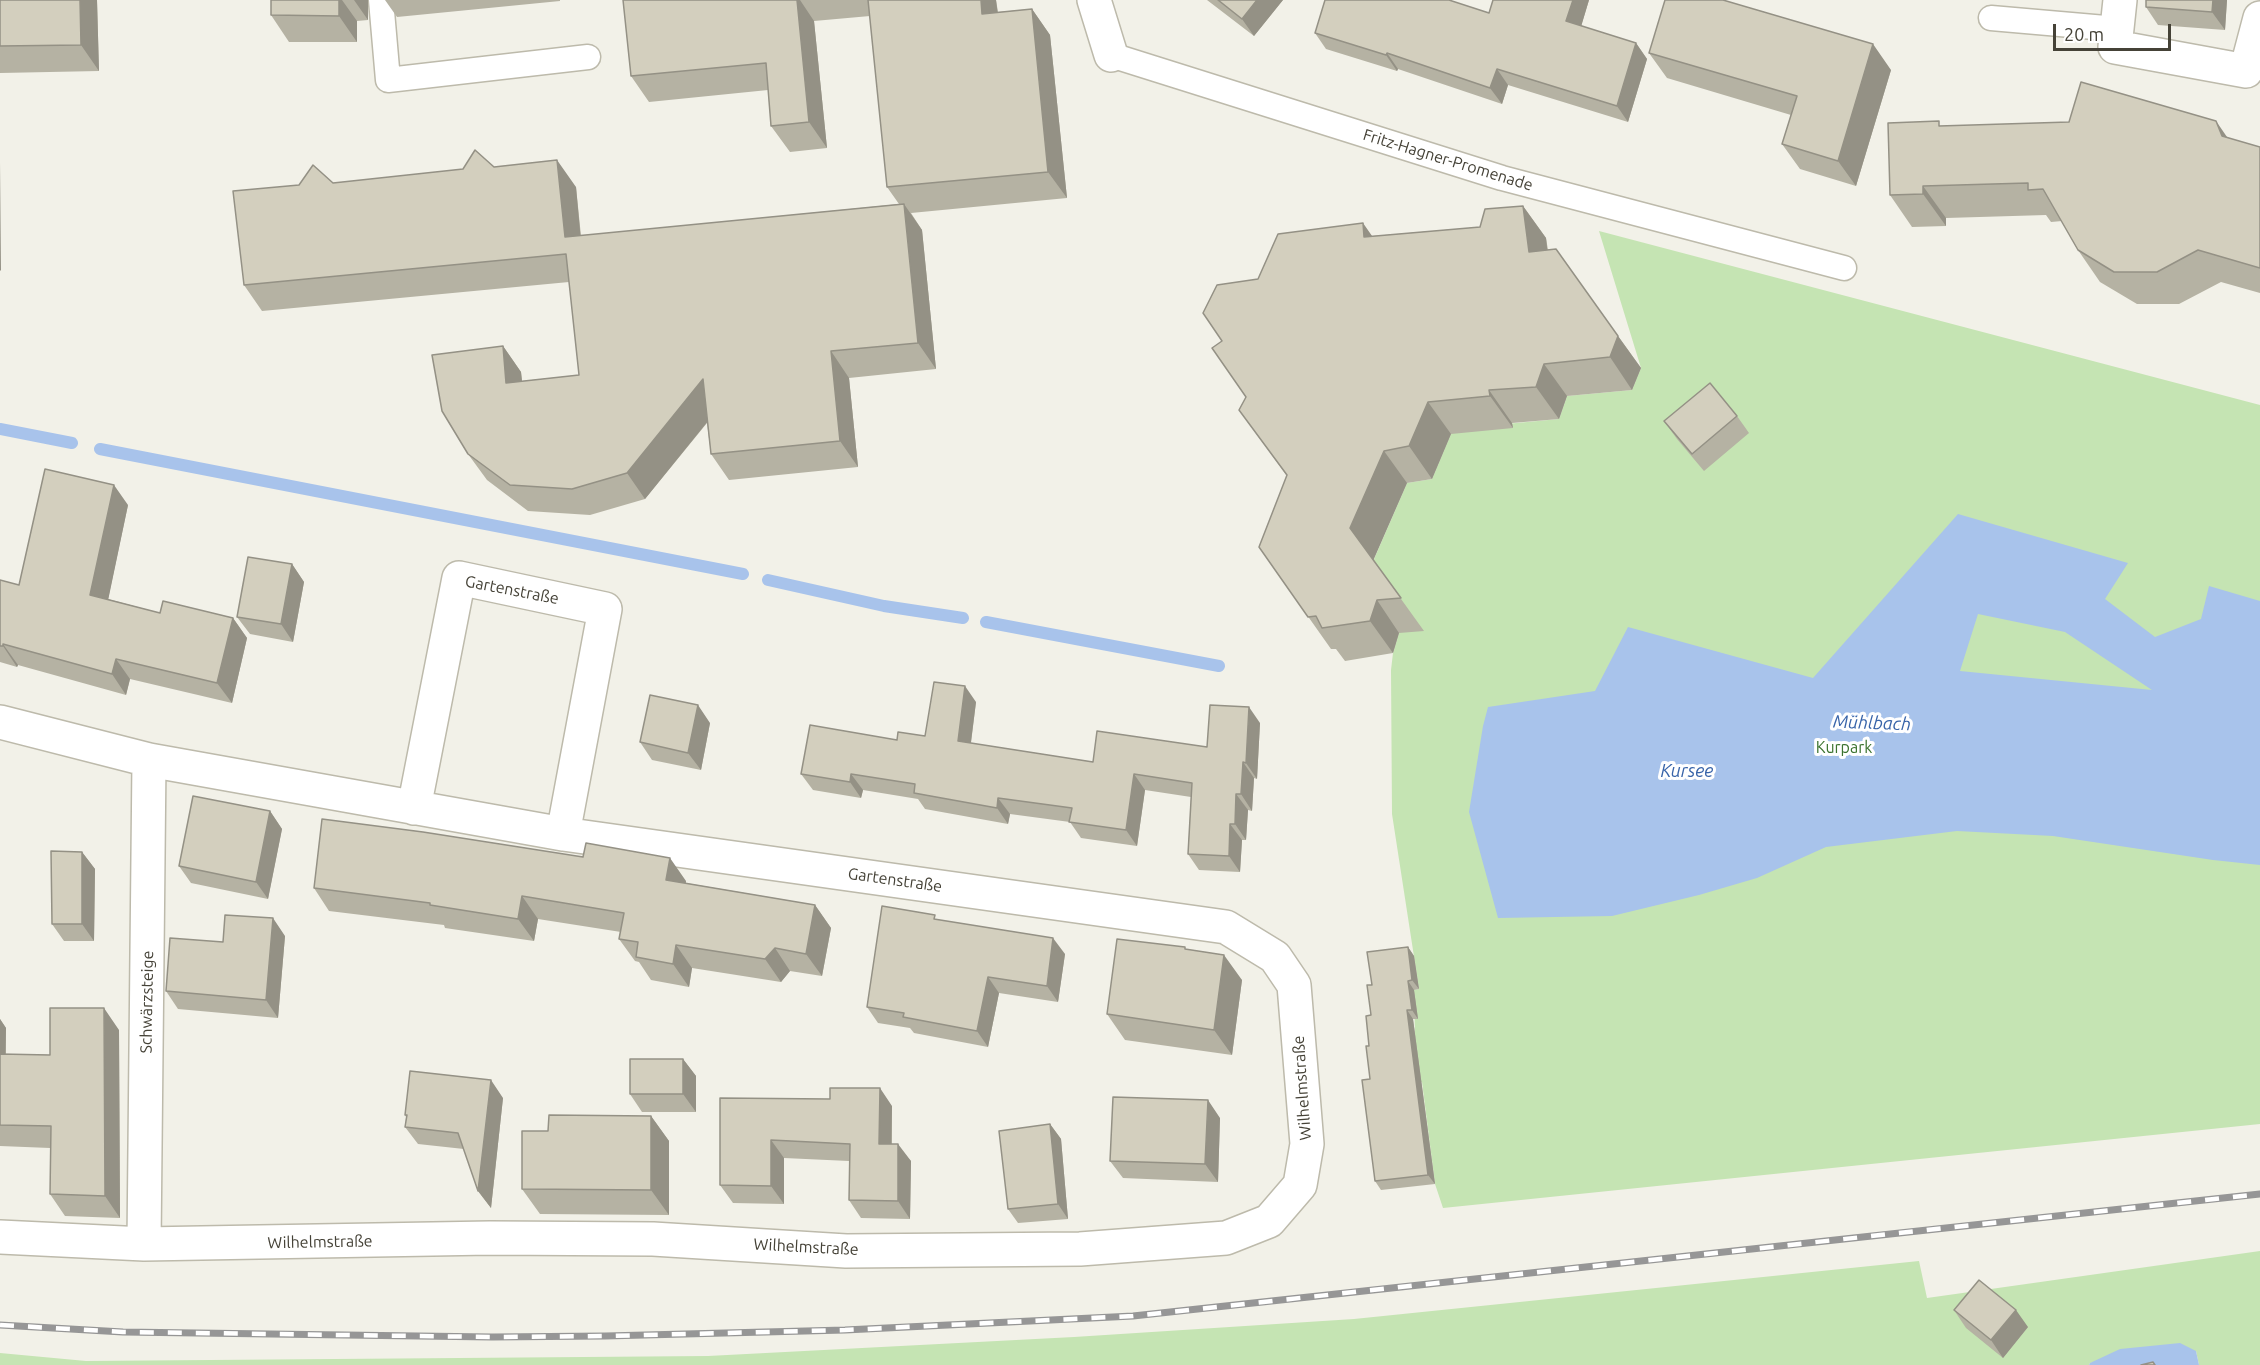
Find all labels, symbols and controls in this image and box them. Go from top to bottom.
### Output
scale bar [2056,12,2174,50]
text: 20 m [2064,24,2104,44]
street label: Fritz-Hagner-Promenade [1361,125,1535,195]
street label: Gartenstraße [463,572,561,608]
water label: Mühlbach [1833,711,1911,735]
park label: Kurpark [1816,738,1872,758]
water label: Kursee [1661,760,1713,782]
street label: Gartenstraße [847,864,943,896]
street label: Schwärzsteige [137,950,157,1054]
street label: Wilhelmstraße [1289,1035,1315,1141]
street label: Wilhelmstraße [267,1231,373,1253]
street label: Wilhelmstraße [753,1235,859,1259]

